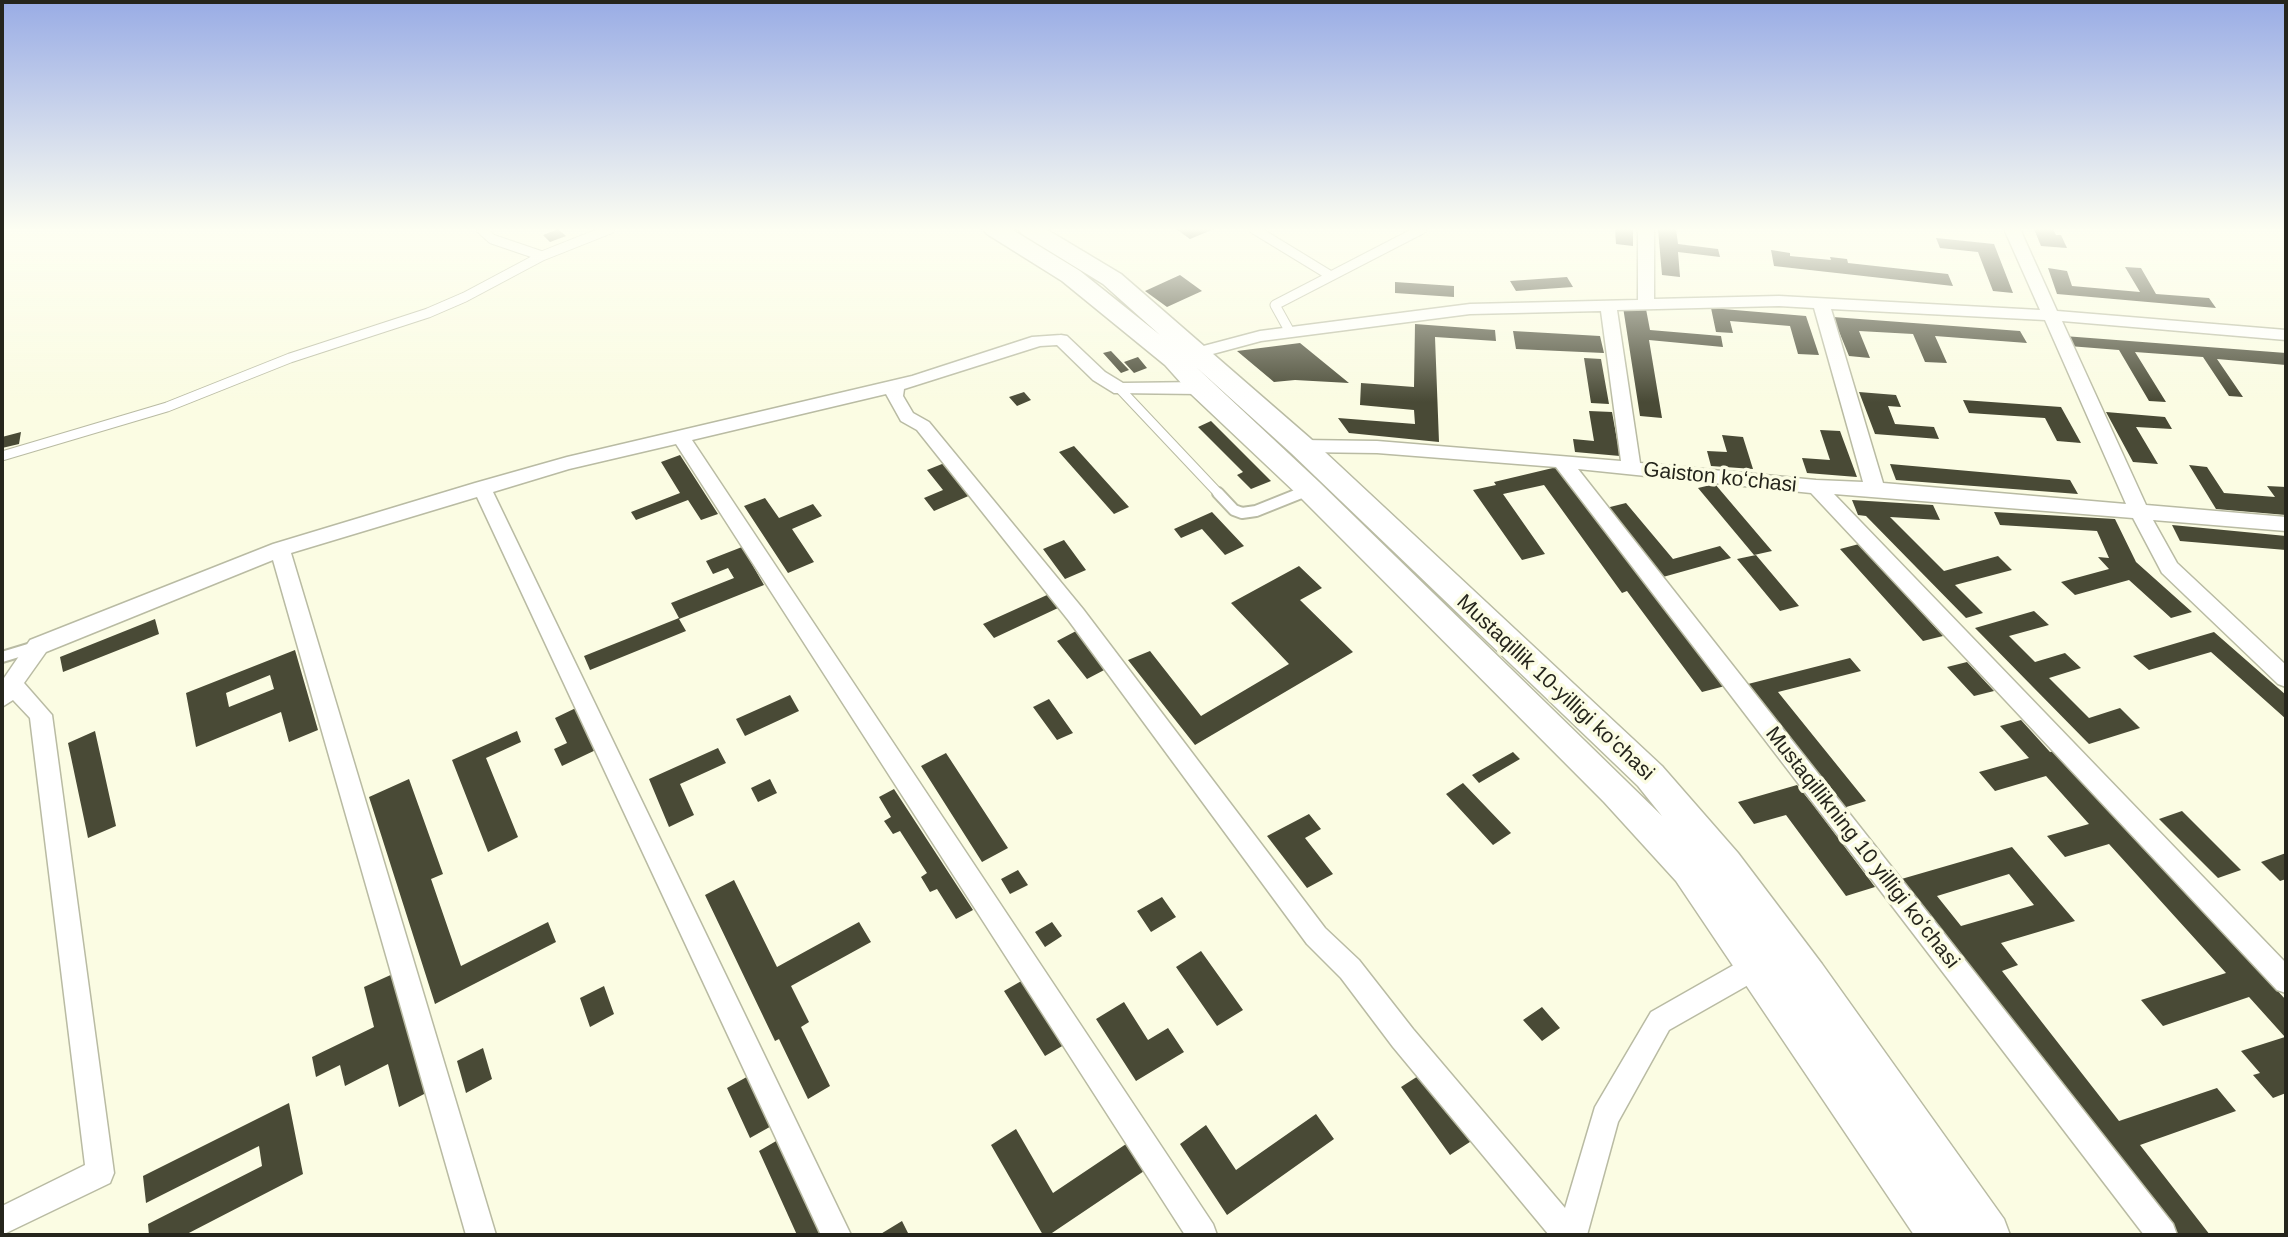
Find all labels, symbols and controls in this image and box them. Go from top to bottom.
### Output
street label: Gaiston koʻchasi [1642,457,1798,499]
street label: Mustaqillik 10-yilligi ko'chasi [1451,590,1659,786]
street label: Mustaqillikning 10 yilligi koʻchasi [1760,722,1964,974]

